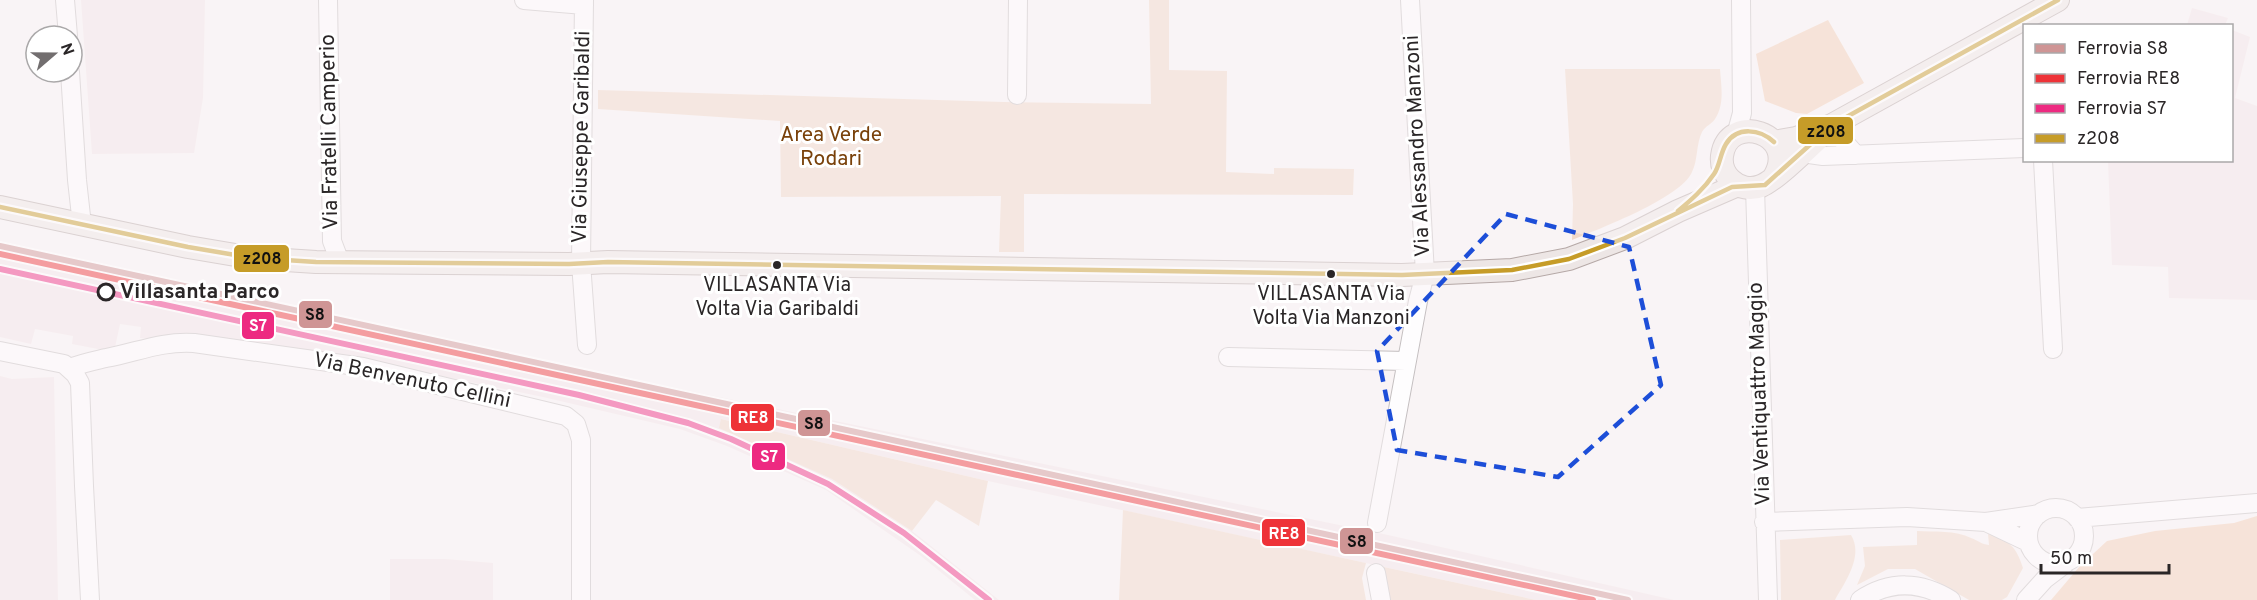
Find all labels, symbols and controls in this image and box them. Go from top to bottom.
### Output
north arrow [24,24,84,84]
legend [2023,24,2233,162]
street label: Via Giuseppe Garibaldi [567,30,597,244]
street label: Via Fratelli Camperio [315,34,345,230]
street label: Via Alessandro Manzoni [1399,34,1437,258]
text: Ferrovia S8 [2077,38,2168,61]
text: N [55,41,78,58]
text: Ferrovia RE8 [2077,68,2180,91]
text: Ferrovia S7 [2077,98,2166,121]
line badge: z208 [1797,116,1854,145]
park label: Area Verde Rodari [780,122,882,173]
text: z208 [1806,123,1846,143]
text: z208 [2077,128,2120,151]
line badge: z208 [233,244,290,273]
text: z208 [242,250,282,270]
marker: VILLASANTA Via Volta Via Garibaldi [771,259,783,271]
marker: VILLASANTA Via Volta Via Manzoni [1325,268,1337,280]
place label: VILLASANTA Via Volta Via Garibaldi [695,273,859,323]
place label: Villasanta Parco [120,279,280,306]
place label: VILLASANTA Via Volta Via Manzoni [1252,282,1410,332]
street label: Via Ventiquattro Maggio [1743,282,1777,506]
marker: Villasanta Parco [97,283,115,301]
line badge: S8 [298,300,333,329]
text: S8 [305,306,325,326]
line badge: S7 [241,311,275,340]
text: S7 [249,317,267,337]
street label: Via Benvenuto Cellini [311,347,513,415]
line badge: RE8 [730,403,775,432]
text: RE8 [737,409,769,429]
line badge: S8 [797,409,831,437]
text: S8 [804,415,824,435]
line badge: S7 [751,442,786,471]
text: S7 [760,448,778,468]
line badge: RE8 [1261,518,1306,547]
text: RE8 [1268,525,1300,545]
line badge: S8 [1339,527,1374,555]
text: S8 [1347,533,1367,553]
scale bar [2041,537,2168,575]
text: 50 m [2050,548,2092,571]

